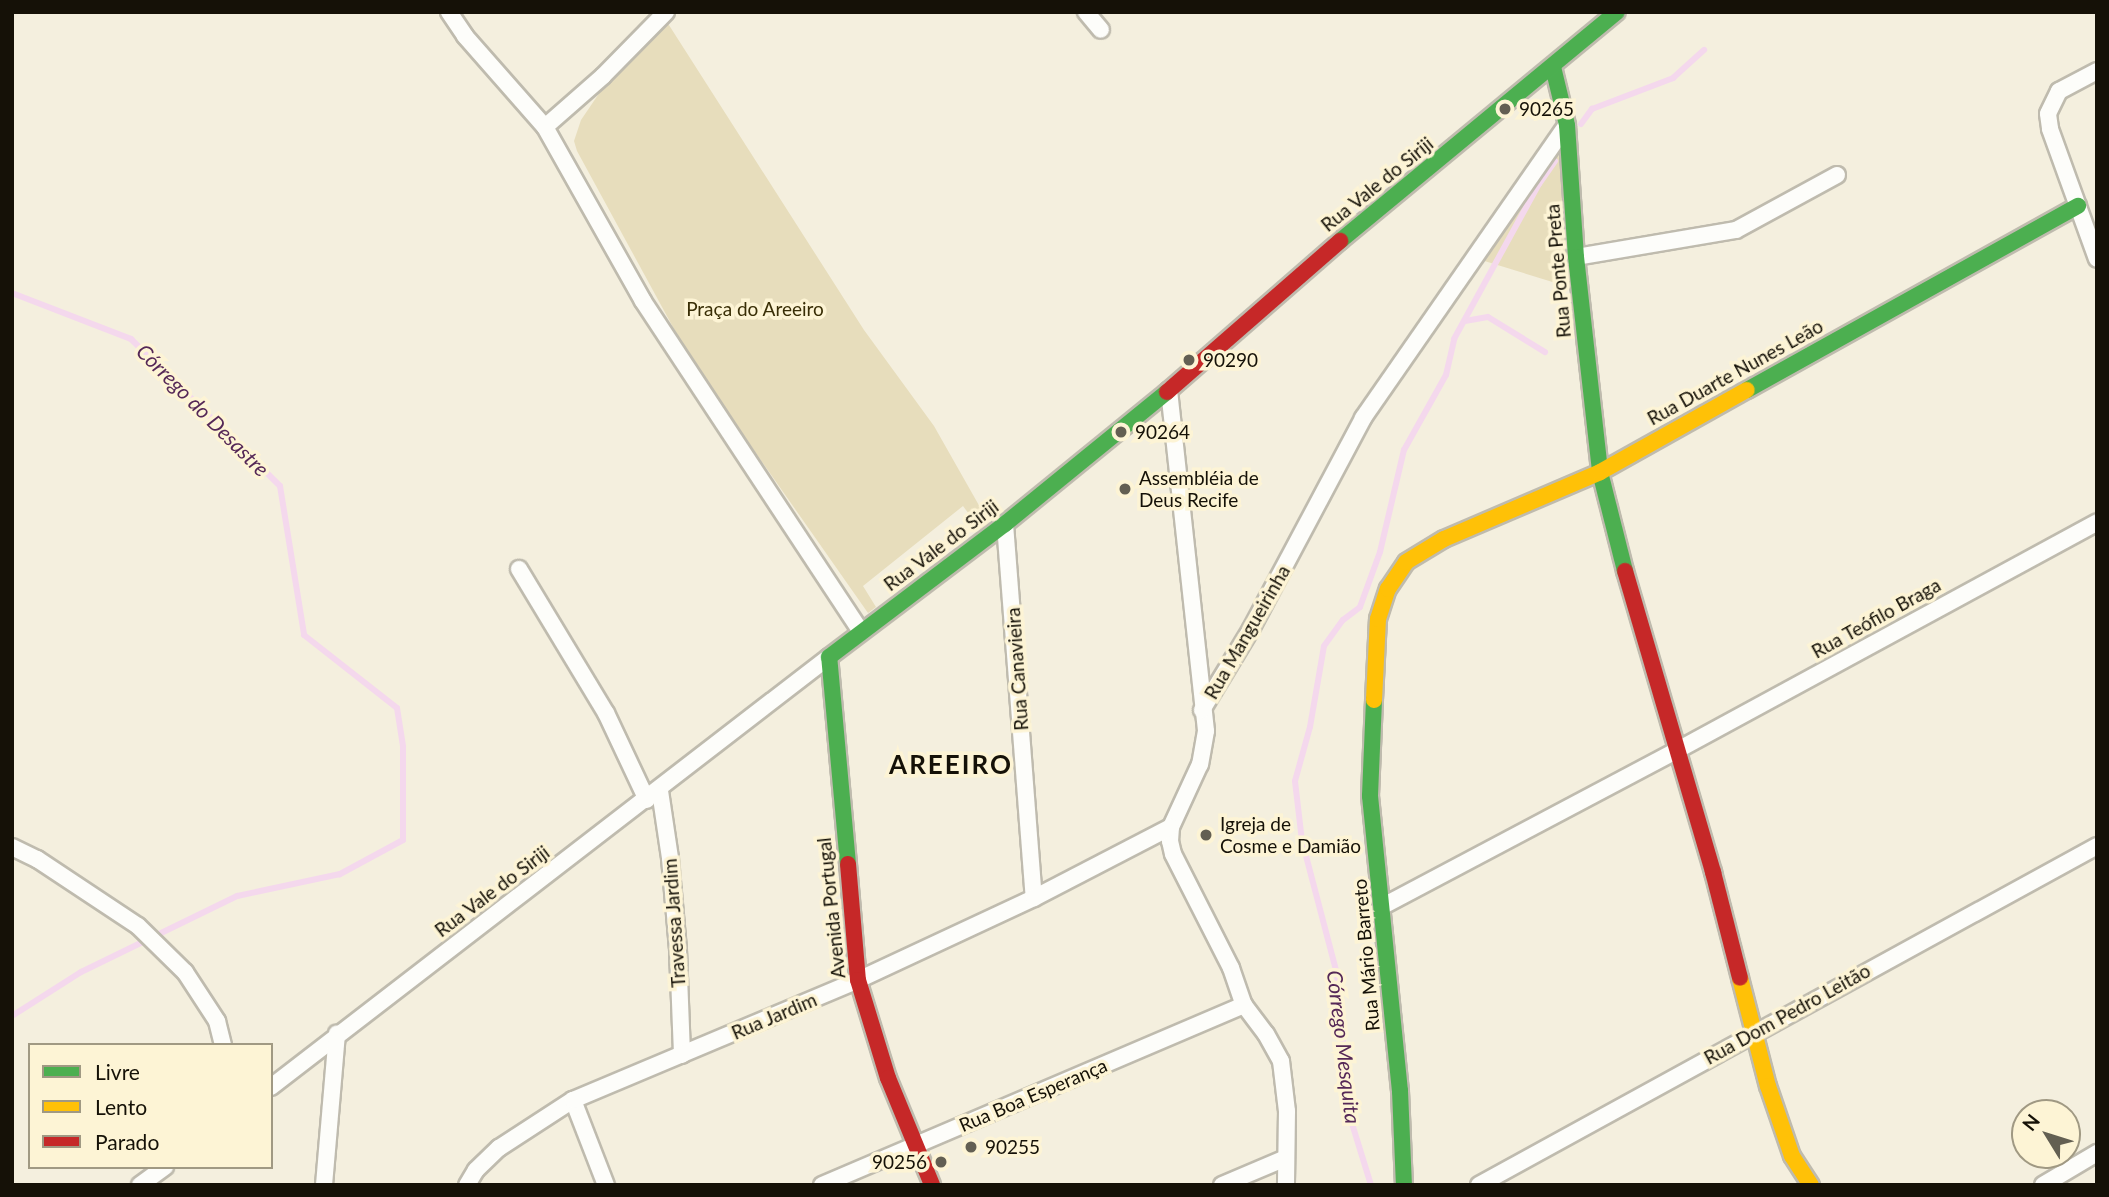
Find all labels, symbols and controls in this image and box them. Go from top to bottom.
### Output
place label: 90265 [1519,98,1574,120]
marker: 90265 [1497,101,1513,117]
street label: Rua Vale do Siriji [1316,132,1438,236]
street label: Rua Ponte Preta [1541,203,1575,339]
park label: Praça do Areeiro [686,298,824,320]
street label: Rua Duarte Nunes Leão [1643,314,1827,430]
water label: Córrego do Desastre [132,339,274,481]
place label: 90290 [1203,349,1258,371]
marker: 90290 [1181,352,1197,368]
place label: 90264 [1135,421,1190,443]
marker: 90264 [1113,424,1129,440]
place label: Assembléia de Deus Recife [1139,467,1259,511]
marker: Assembléia de Deus Recife [1117,481,1133,497]
street label: Rua Vale do Siriji [879,494,1003,596]
street label: Rua Mangueirinha [1199,561,1295,703]
street label: Rua Teófilo Braga [1807,573,1945,663]
street label: Rua Canavieira [1001,607,1033,731]
district label: AREEIRO [890,749,1012,781]
place label: Igreja de Cosme e Damião [1220,813,1361,857]
marker: Igreja de Cosme e Damião [1198,827,1214,843]
street label: Avenida Portugal [812,836,850,980]
street label: Rua Vale do Siriji [430,840,554,942]
street label: Travessa Jardim [658,857,690,989]
street label: Rua Mário Barreto [1348,878,1384,1032]
street label: Rua Dom Pedro Leitão [1700,959,1874,1069]
water label: Córrego Mesquita [1322,969,1366,1125]
street label: Rua Jardim [728,988,820,1044]
legend [28,1043,273,1169]
street label: Rua Boa Esperança [956,1054,1110,1136]
text: Livre [95,1059,140,1084]
text: Lento [95,1094,147,1119]
north arrow [2011,1099,2081,1169]
text: N [2017,1109,2044,1135]
text: Parado [95,1129,159,1154]
place label: 90255 [985,1136,1040,1158]
marker: 90255 [963,1139,979,1155]
place label: 90256 [872,1151,927,1173]
marker: 90256 [933,1154,949,1170]

